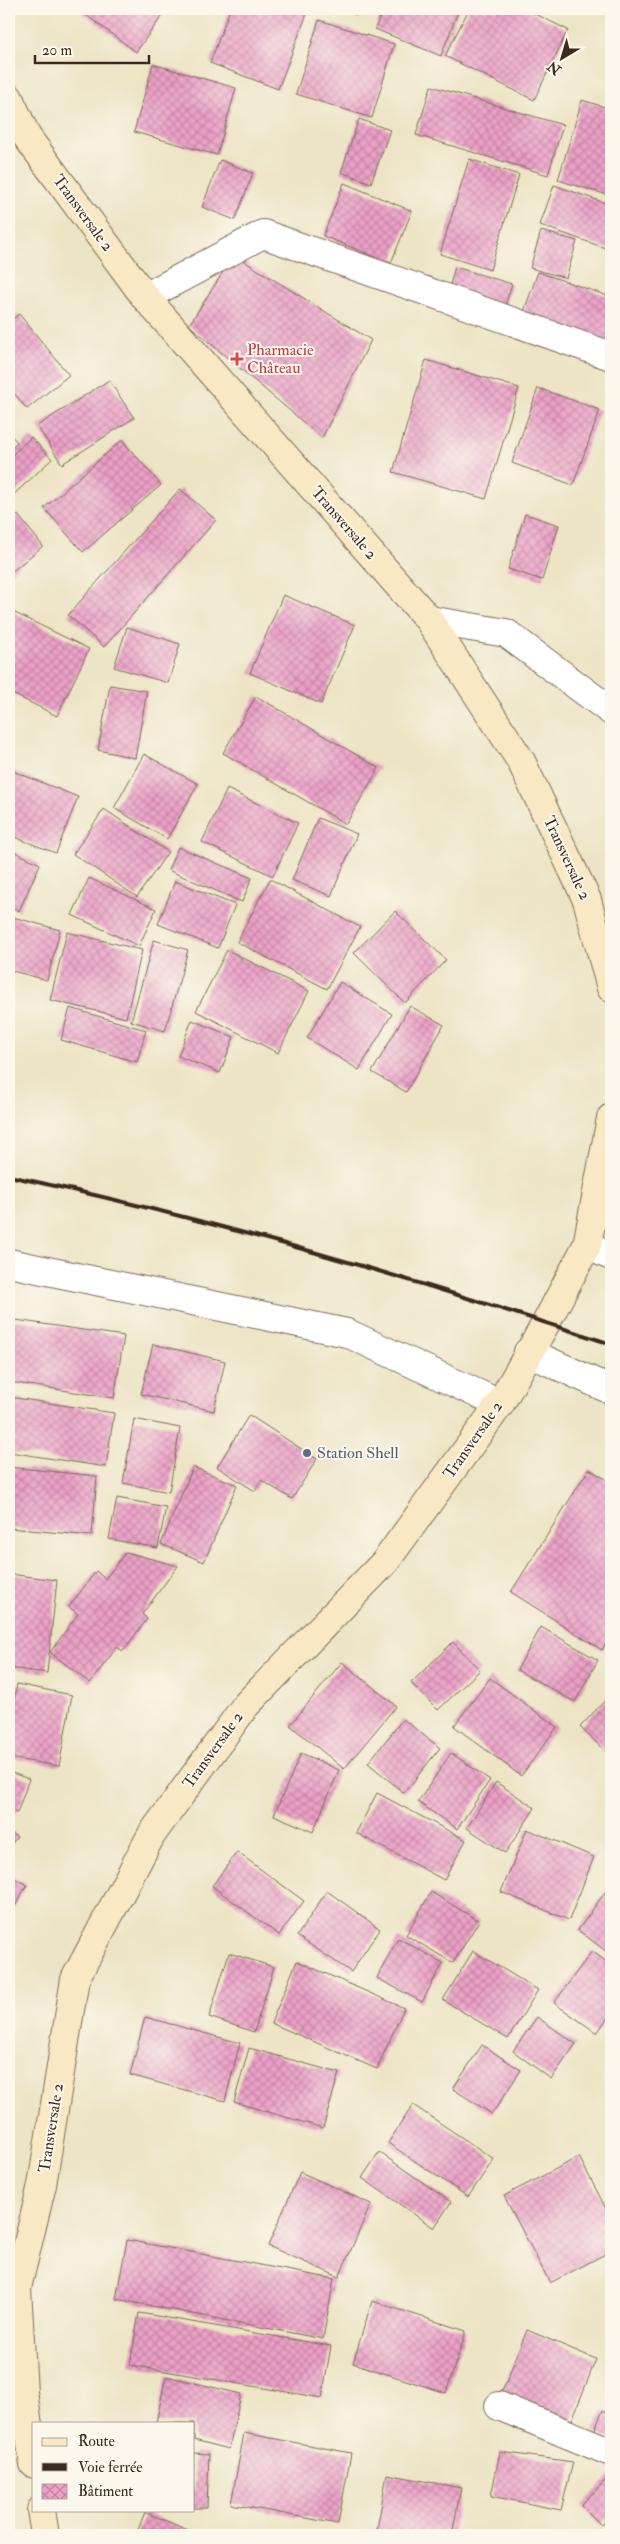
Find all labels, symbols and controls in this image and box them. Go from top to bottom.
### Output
scale bar [35,32,149,64]
north arrow [538,32,588,82]
text: 20 m [42,41,72,60]
text: N [544,57,565,79]
street label: Transversale 2 [48,171,118,255]
place label: Pharmacie Château [247,340,314,378]
marker: Pharmacie Château [231,353,243,365]
street label: Transversale 2 [307,482,381,564]
street label: Transversale 2 [539,813,595,903]
street label: Transversale 2 [439,1397,507,1483]
place label: Station Shell [317,1443,399,1463]
marker: Station Shell [301,1447,313,1459]
street label: Transversale 2 [178,1708,248,1792]
street label: Transversale 2 [34,2082,68,2174]
legend [32,2422,195,2512]
text: Route [78,2432,115,2451]
text: Voie ferrée [78,2458,143,2477]
text: Bâtiment [78,2482,133,2501]

